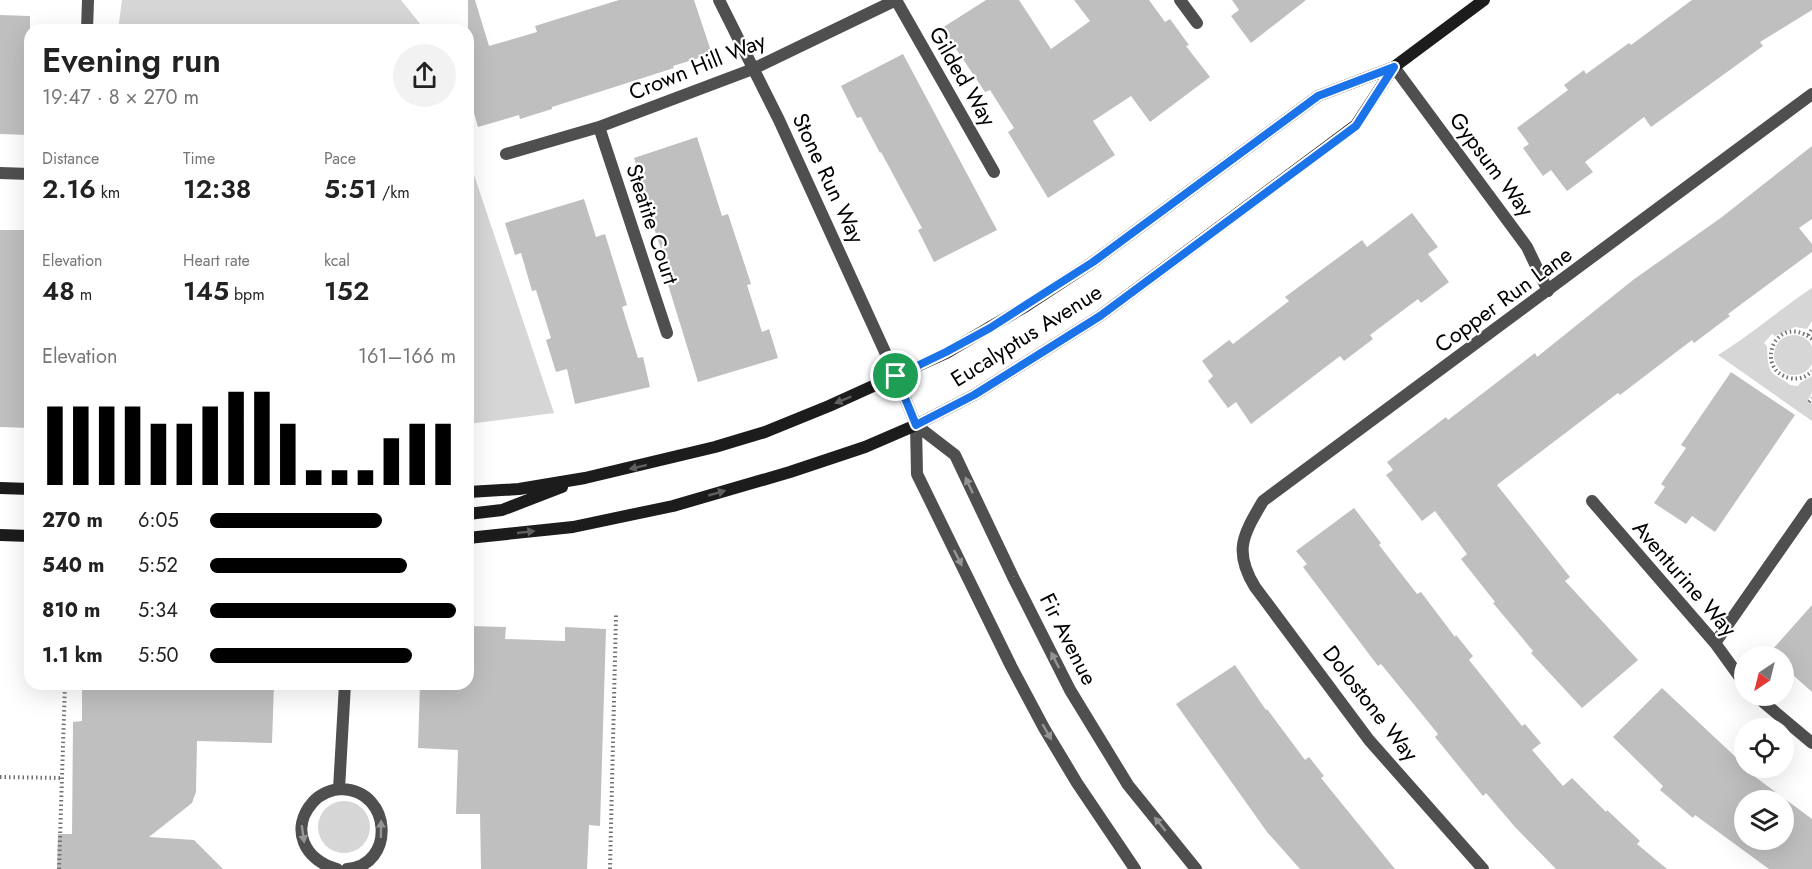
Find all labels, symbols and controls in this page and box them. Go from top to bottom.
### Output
street label: Gilded Way [921,20,1005,132]
street label: Crown Hill Way [624,24,771,108]
text: Evening run [42,37,221,84]
button: share [393,44,456,107]
text: 19:47 · 8 × 270 m [42,83,199,112]
street label: Gypsum Way [1442,105,1542,223]
street label: Stone Run Way [785,108,873,249]
text: Distance [42,147,99,170]
text: Time [183,147,215,170]
text: Pace [324,147,356,170]
street label: Steatite Court [618,160,688,289]
text: 2.16 [42,170,96,208]
text: 12:38 [183,170,251,208]
text: 5:51 [324,170,377,208]
text: km [96,181,120,204]
text: /km [377,181,410,204]
street label: Copper Run Lane [1428,238,1578,360]
text: Elevation [42,249,102,272]
text: Heart rate [183,249,250,272]
text: kcal [324,249,350,272]
text: 48 [42,272,75,310]
text: 145 [183,272,229,310]
text: 152 [324,272,369,310]
street label: Eucalyptus Avenue [944,276,1108,394]
text: m [75,283,92,306]
text: bpm [229,283,265,306]
text: Elevation [42,342,117,371]
text: 161–166 m [358,342,456,371]
pin [870,350,921,401]
icon: arrive [879,359,912,392]
one-way arrow [834,396,852,405]
one-way arrow [629,462,647,472]
one-way arrow [964,476,973,493]
one-way arrow [708,488,726,497]
text: 270 m [42,506,103,535]
text: 6:05 [138,506,179,535]
street label: Aventurine Way [1625,513,1745,643]
one-way arrow [517,527,536,537]
one-way arrow [954,549,963,566]
text: 540 m [42,551,105,580]
text: 5:52 [138,551,178,580]
street label: Fir Avenue [1032,587,1106,691]
text: 810 m [42,596,100,625]
text: 5:34 [138,596,178,625]
street label: Dolostone Way [1315,638,1427,768]
text: 1.1 km [42,641,103,670]
text: 5:50 [138,641,179,670]
north arrow [1734,646,1794,706]
map controls [1734,646,1794,850]
one-way arrow [1050,651,1060,668]
button: locate [1734,718,1794,778]
one-way arrow [1041,724,1052,740]
button: layers [1734,790,1794,850]
one-way arrow [1154,816,1166,831]
one-way arrow [376,819,386,838]
one-way arrow [299,825,308,844]

